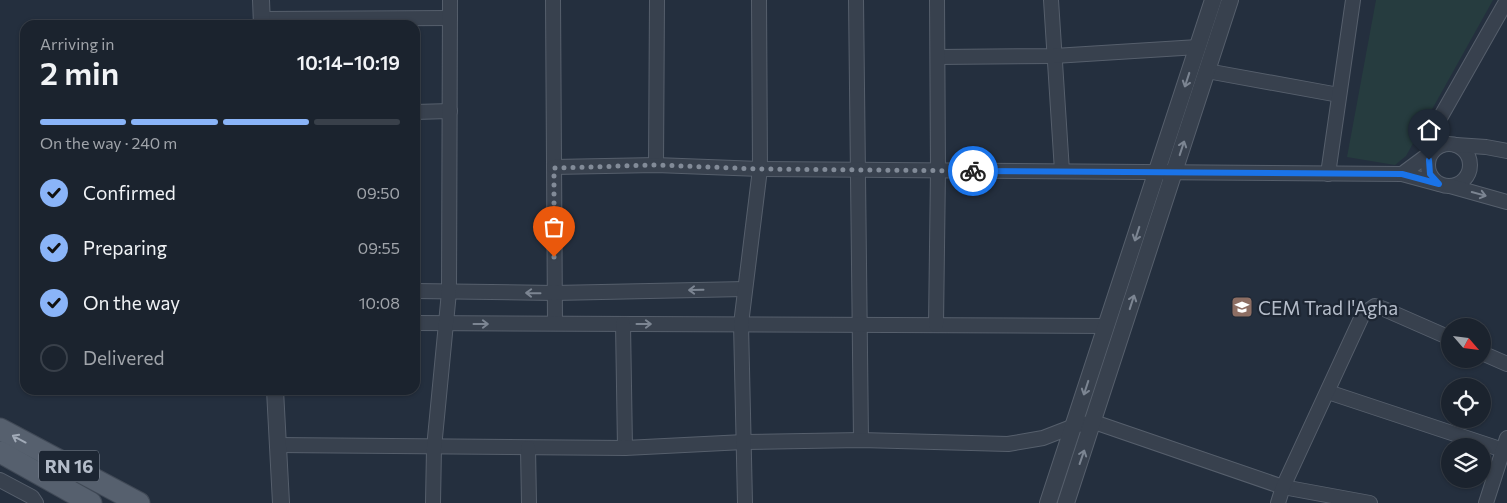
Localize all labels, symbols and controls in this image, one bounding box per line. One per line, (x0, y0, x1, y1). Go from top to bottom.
text: Arriving in (40, 34, 114, 53)
text: 10:14–10:19 (297, 51, 400, 74)
text: 2 min (40, 52, 119, 92)
one-way arrow (1182, 71, 1191, 87)
pin (1408, 109, 1450, 160)
icon: home (1415, 116, 1443, 144)
text: On the way · 240 m (40, 133, 177, 152)
one-way arrow (1177, 140, 1187, 156)
courier (948, 146, 998, 196)
icon: bike (959, 157, 987, 185)
icon: check (40, 179, 68, 207)
text: Confirmed (83, 181, 176, 204)
text: 09:50 (356, 183, 400, 202)
one-way arrow (1470, 189, 1486, 199)
pin (533, 206, 575, 257)
icon: bag (540, 213, 568, 241)
one-way arrow (1131, 226, 1141, 242)
icon: check (40, 234, 68, 262)
text: Preparing (83, 236, 167, 259)
text: 09:55 (358, 238, 400, 257)
one-way arrow (688, 285, 704, 295)
one-way arrow (526, 288, 542, 298)
icon: check (40, 289, 68, 317)
text: On the way (83, 291, 180, 314)
text: 10:08 (359, 293, 400, 312)
one-way arrow (1127, 295, 1137, 311)
school or university icon: CEM Trad l'Agha (1230, 295, 1254, 319)
place label: CEM Trad l'Agha (1258, 296, 1398, 319)
north arrow (1441, 318, 1491, 368)
map controls (1441, 318, 1491, 488)
one-way arrow (472, 319, 489, 329)
one-way arrow (635, 319, 651, 329)
text: Delivered (83, 346, 164, 369)
button: locate (1441, 378, 1491, 428)
one-way arrow (1081, 380, 1090, 396)
one-way arrow (12, 434, 27, 443)
button: layers (1441, 438, 1491, 488)
one-way arrow (1077, 449, 1087, 465)
road number: RN 16 (39, 451, 99, 482)

